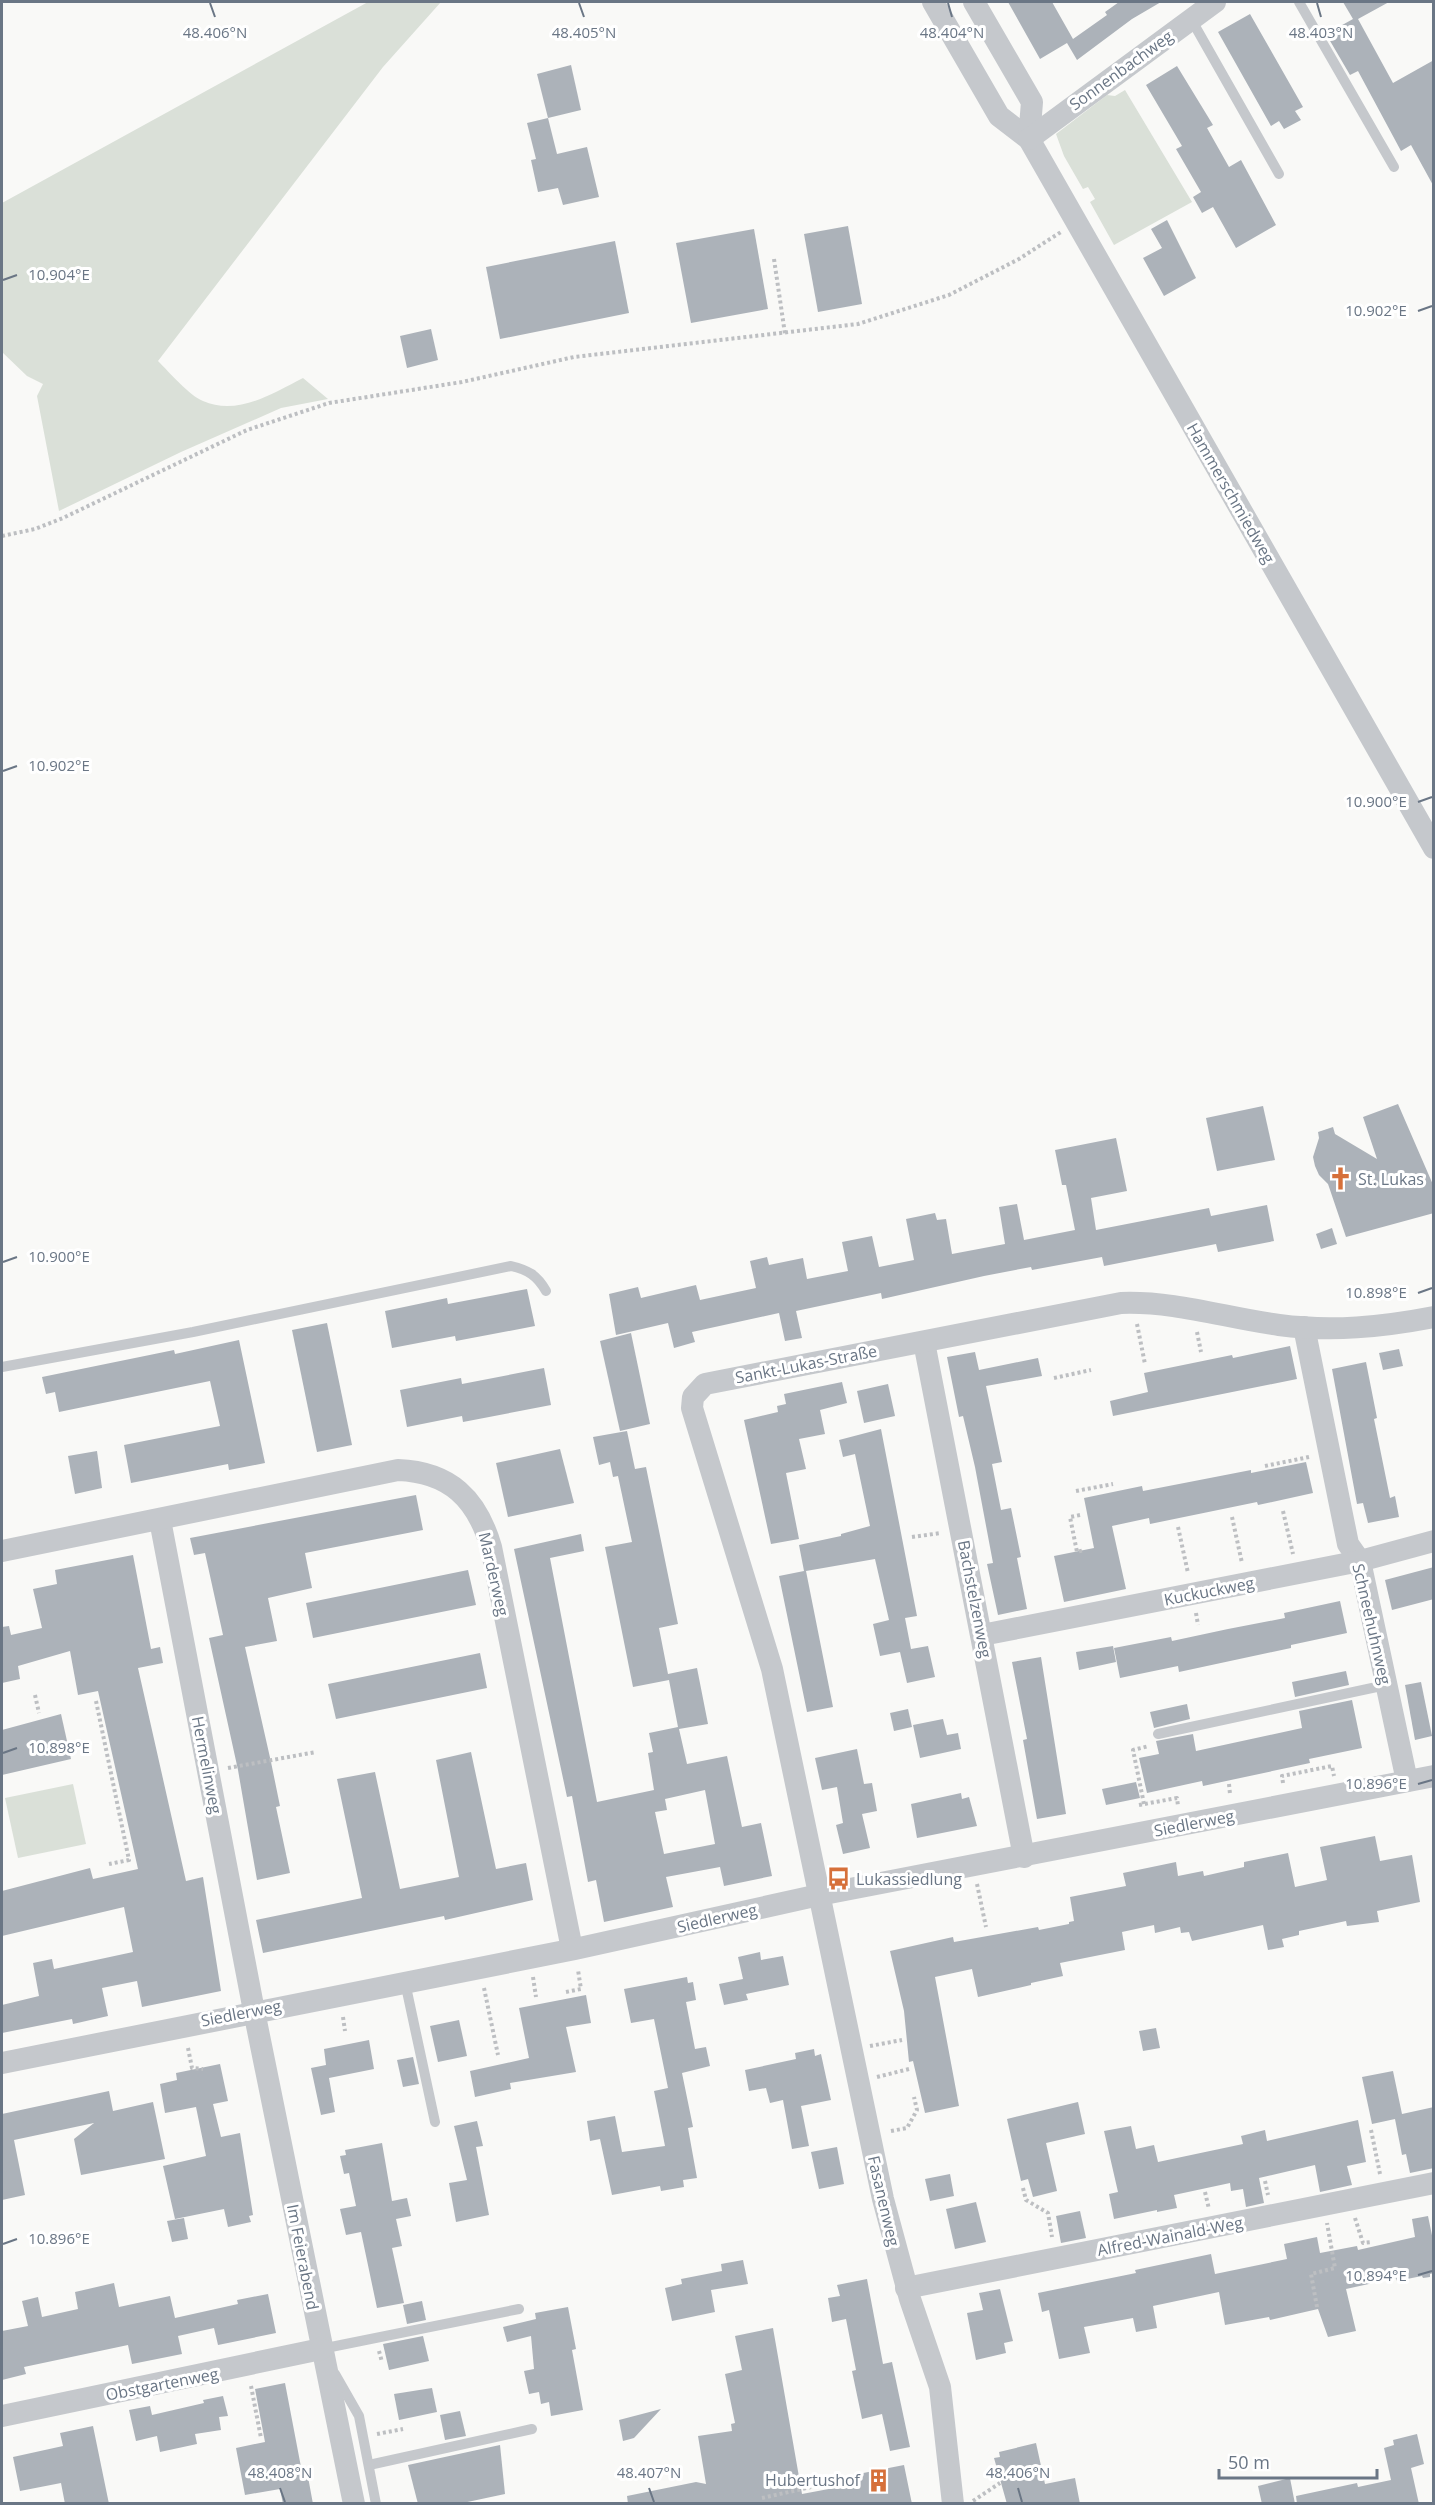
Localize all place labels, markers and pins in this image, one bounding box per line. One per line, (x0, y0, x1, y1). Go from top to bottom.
church icon: St. Lukas (1327, 1166, 1353, 1192)
place label: St. Lukas (1358, 1168, 1424, 1190)
bus stop icon: Lukassiedlung (825, 1866, 851, 1892)
place label: Lukassiedlung (856, 1868, 962, 1890)
building icon: Hubertushof (865, 2467, 891, 2493)
place label: Hubertushof (765, 2469, 862, 2491)

